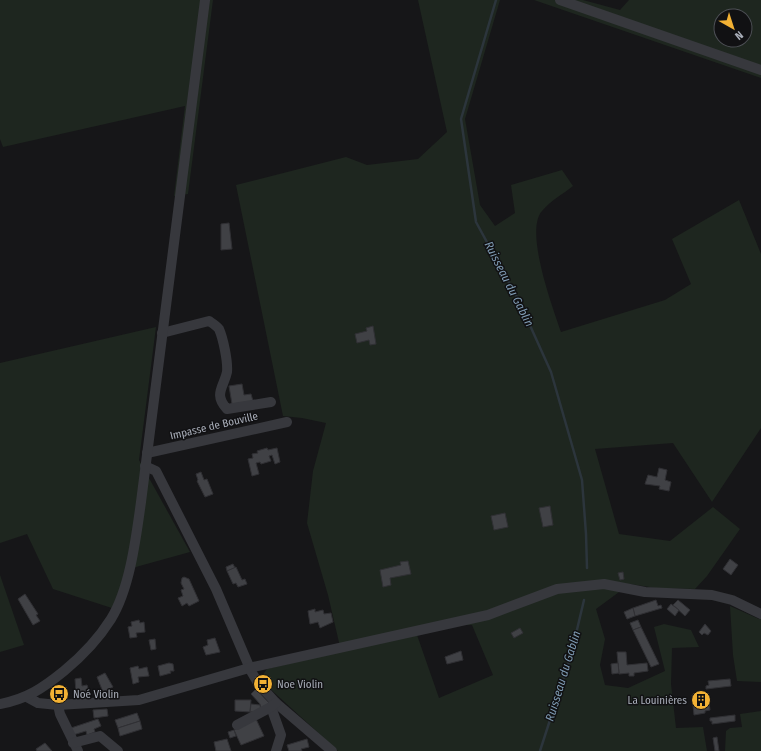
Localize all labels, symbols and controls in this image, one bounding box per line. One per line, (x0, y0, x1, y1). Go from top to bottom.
north arrow (713, 8, 753, 48)
text: N (732, 28, 746, 43)
water label: Ruisseau du Gablin (481, 239, 537, 329)
street label: Impasse de Bouville (169, 410, 259, 442)
water label: Ruisseau du Gablin (543, 629, 583, 723)
bus stop icon: Noe Violin (252, 673, 274, 695)
place label: Noe Violin (277, 678, 323, 691)
bus stop icon: Noé Violin (48, 683, 70, 705)
place label: Noé Violin (73, 688, 119, 701)
building icon: La Louinières (690, 689, 712, 711)
place label: La Louinières (628, 694, 687, 707)

